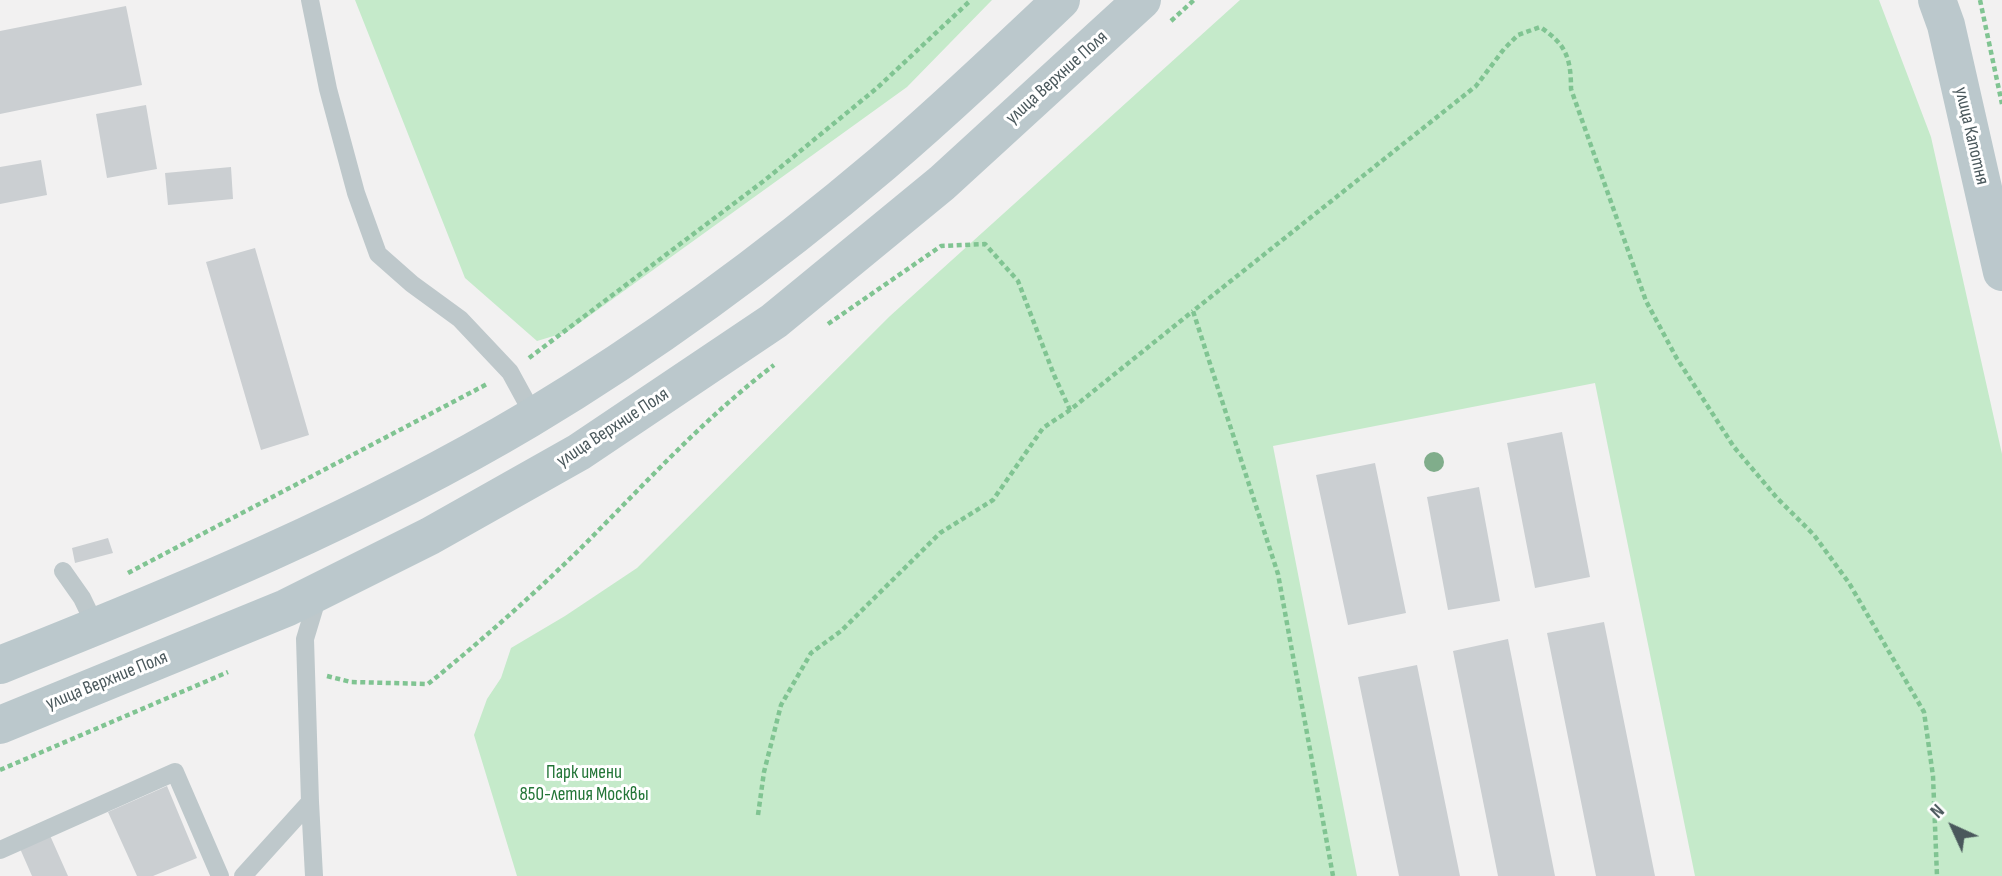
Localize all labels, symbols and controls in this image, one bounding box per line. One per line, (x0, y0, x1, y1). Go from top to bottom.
street label: улица Верхние Поля (1001, 26, 1113, 130)
street label: улица Капотня (1949, 85, 1993, 187)
street label: улица Верхние Поля (553, 383, 673, 473)
street label: улица Верхние Поля (43, 646, 171, 716)
park label: Парк имени 850-летия Москвы (520, 762, 648, 806)
north arrow (1918, 792, 1988, 862)
text: N (1926, 800, 1950, 824)

